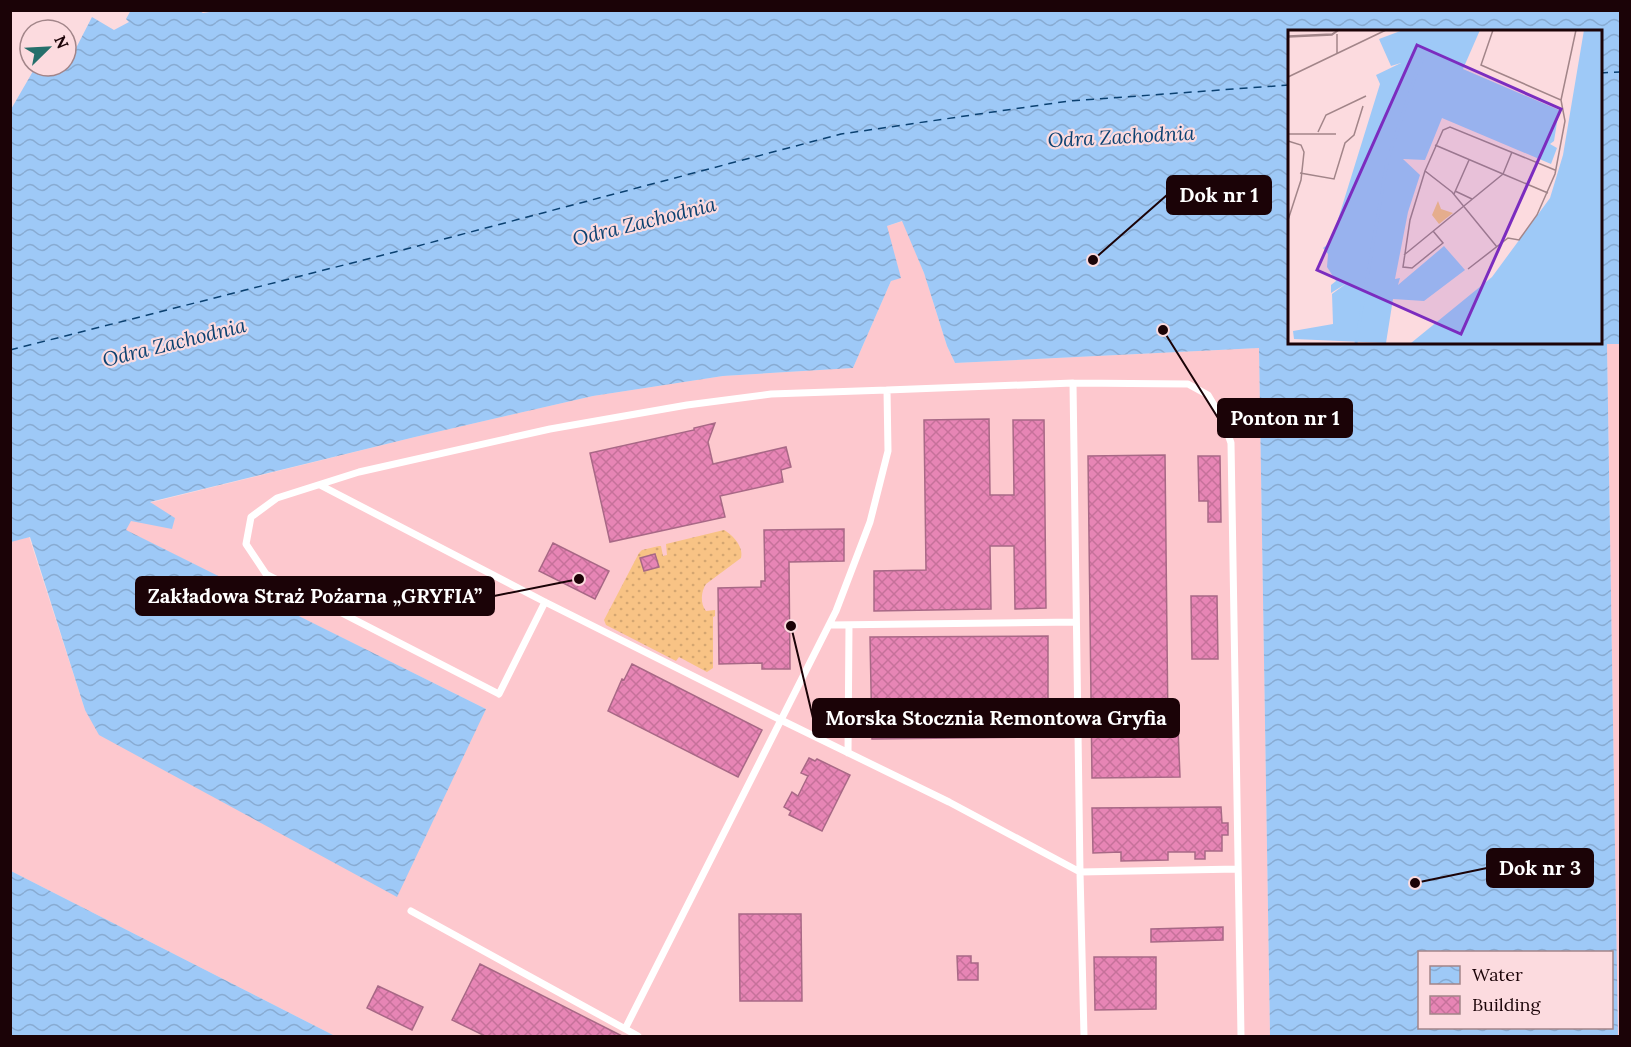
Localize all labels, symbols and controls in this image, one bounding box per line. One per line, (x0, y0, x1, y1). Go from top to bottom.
north arrow (18, 18, 78, 78)
inset map (1288, 30, 1601, 344)
text: N (50, 32, 73, 52)
water label: Odra Zachodnia (1047, 120, 1195, 152)
callout: Dok nr 1 (1167, 176, 1271, 214)
text: Dok nr 1 (1179, 182, 1259, 207)
water label: Odra Zachodnia (570, 191, 718, 251)
water label: Odra Zachodnia (100, 312, 248, 372)
callout: Ponton nr 1 (1218, 399, 1352, 437)
text: Ponton nr 1 (1230, 405, 1340, 430)
callout: Zakładowa Straż Pożarna „GRYFIA” (136, 577, 494, 615)
text: Zakładowa Straż Pożarna „GRYFIA” (148, 583, 482, 608)
callout: Morska Stocznia Remontowa Gryfia (813, 699, 1179, 737)
text: Morska Stocznia Remontowa Gryfia (825, 705, 1167, 730)
callout: Dok nr 3 (1487, 849, 1593, 887)
text: Dok nr 3 (1499, 855, 1581, 880)
legend (1418, 951, 1613, 1029)
text: Water (1472, 963, 1523, 986)
text: Building (1472, 993, 1542, 1016)

